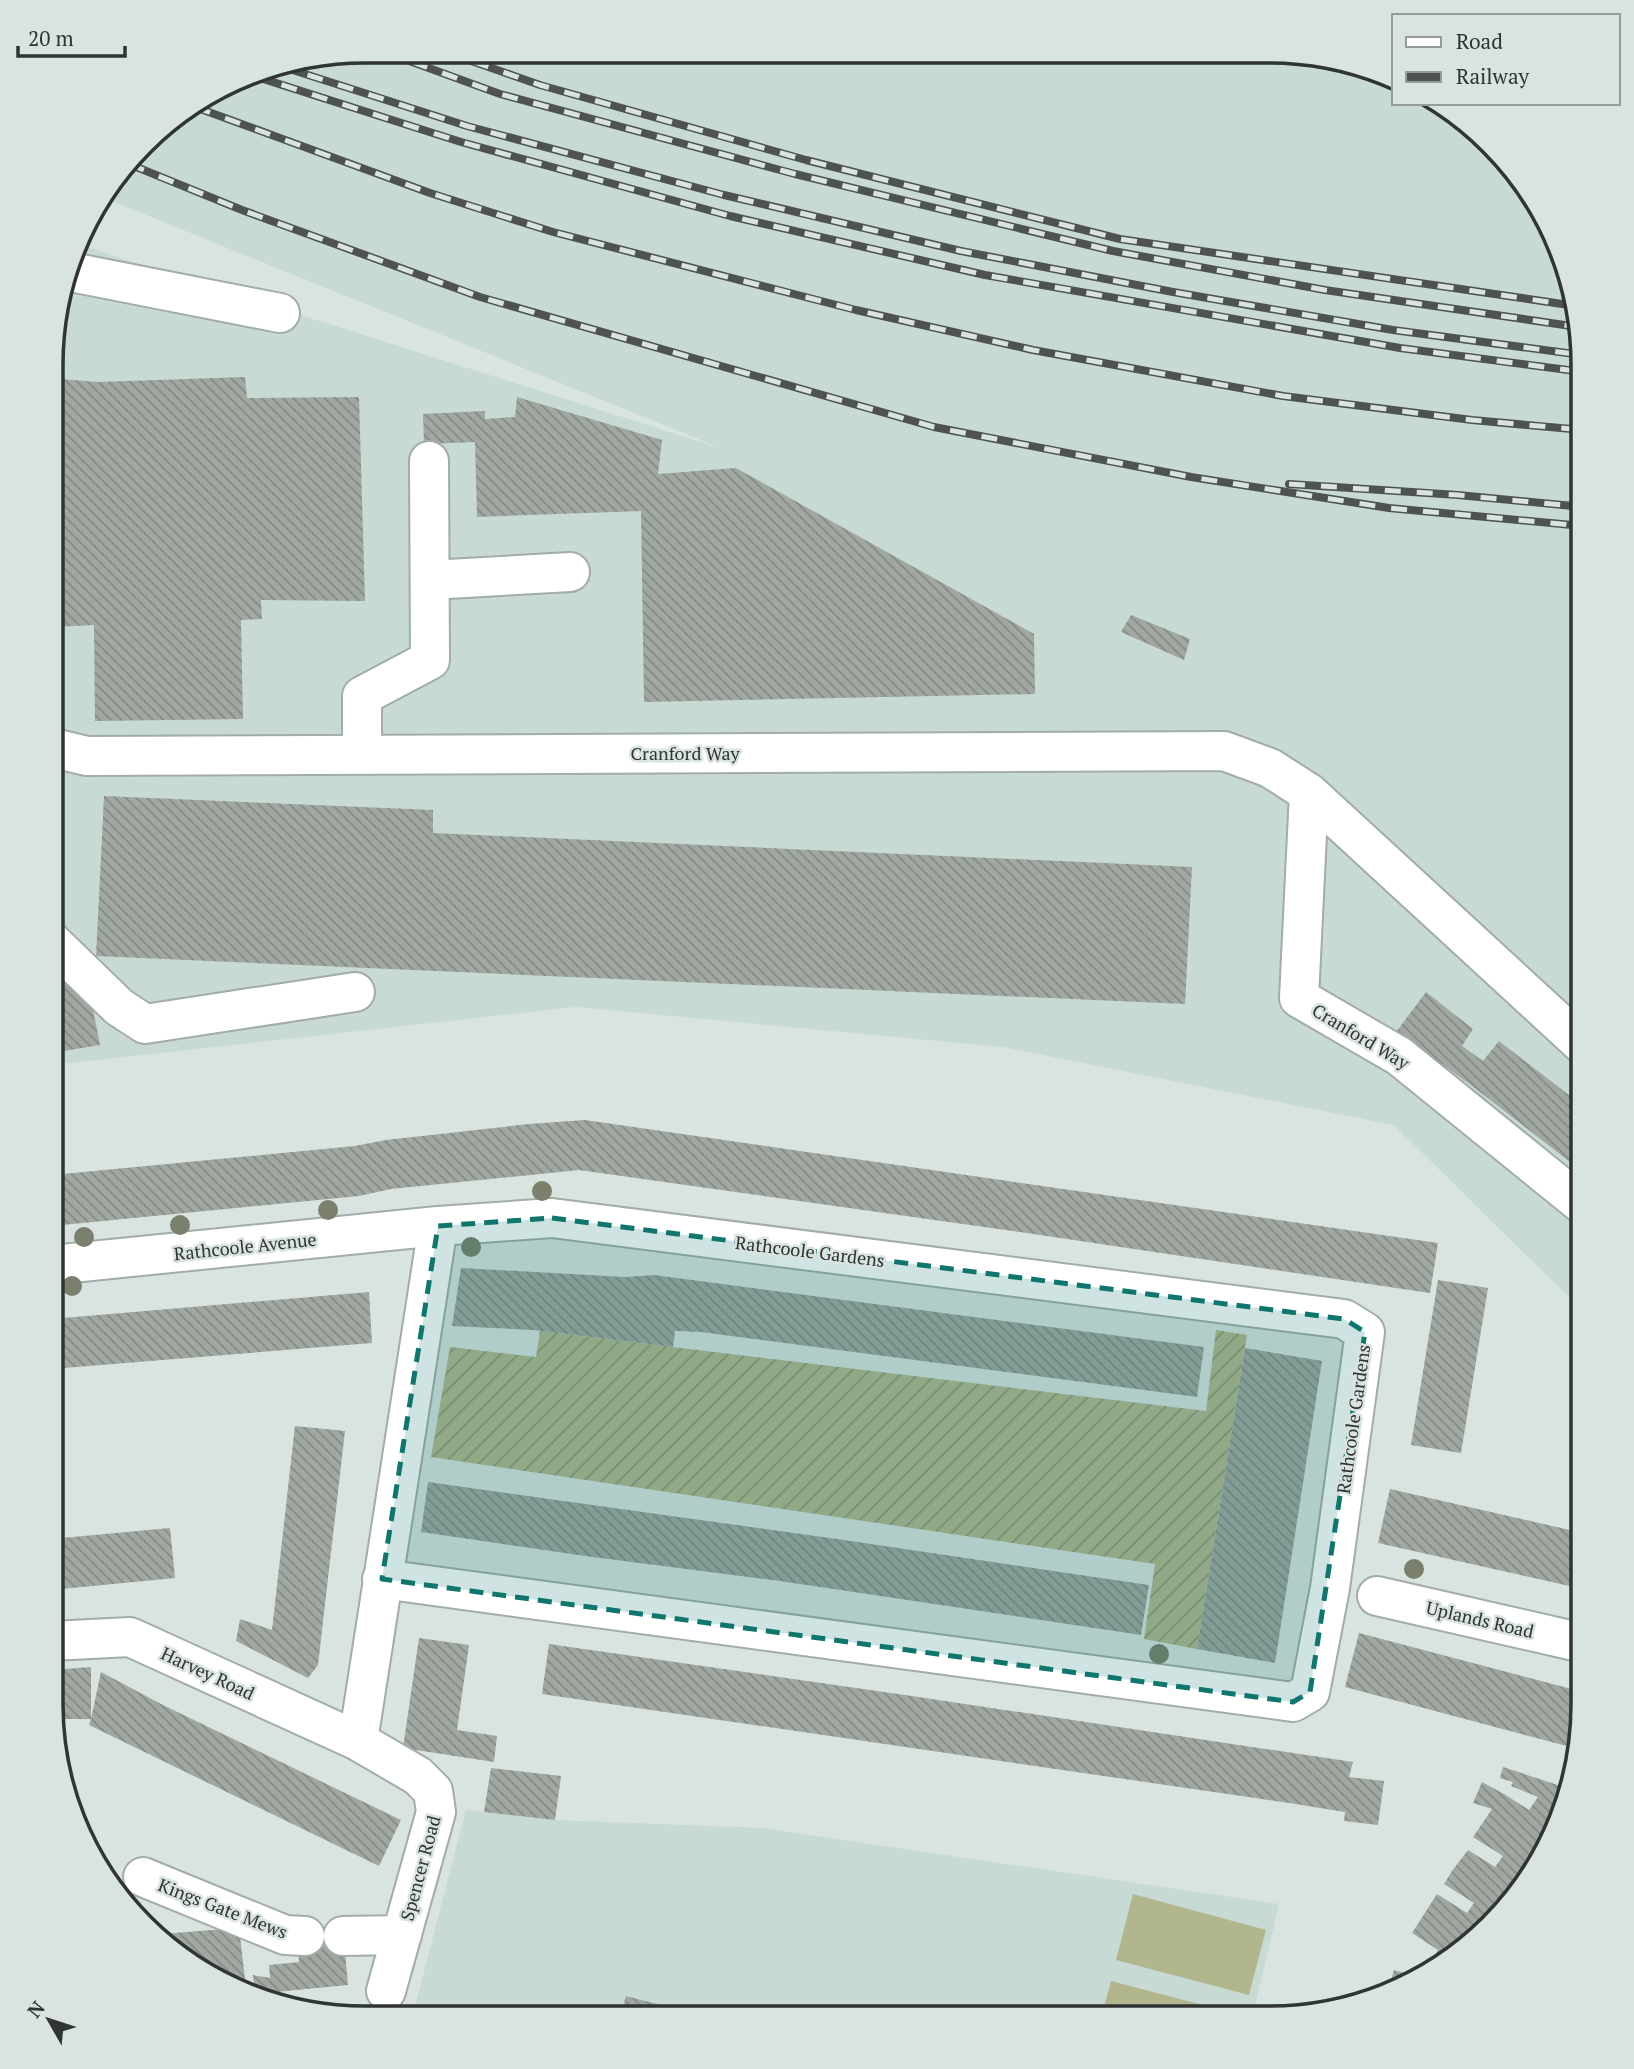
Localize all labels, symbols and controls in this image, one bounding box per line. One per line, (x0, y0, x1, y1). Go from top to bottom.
scale bar (18, 14, 124, 58)
legend (1392, 14, 1620, 105)
text: 20 m (28, 24, 74, 52)
text: Road (1456, 27, 1503, 55)
text: Railway (1456, 62, 1530, 90)
street label: Cranford Way (630, 741, 740, 765)
street label: Cranford Way (1308, 998, 1415, 1075)
street label: Rathcoole Avenue (173, 1227, 317, 1265)
street label: Rathcoole Gardens (734, 1230, 886, 1272)
street label: Rathcoole Gardens (1331, 1343, 1375, 1495)
street label: Uplands Road (1424, 1595, 1536, 1643)
street label: Harvey Road (157, 1641, 259, 1705)
street label: Spencer Road (394, 1813, 446, 1923)
street label: Kings Gate Mews (155, 1872, 291, 1944)
north arrow (14, 1985, 84, 2055)
text: N (21, 1995, 50, 2022)

